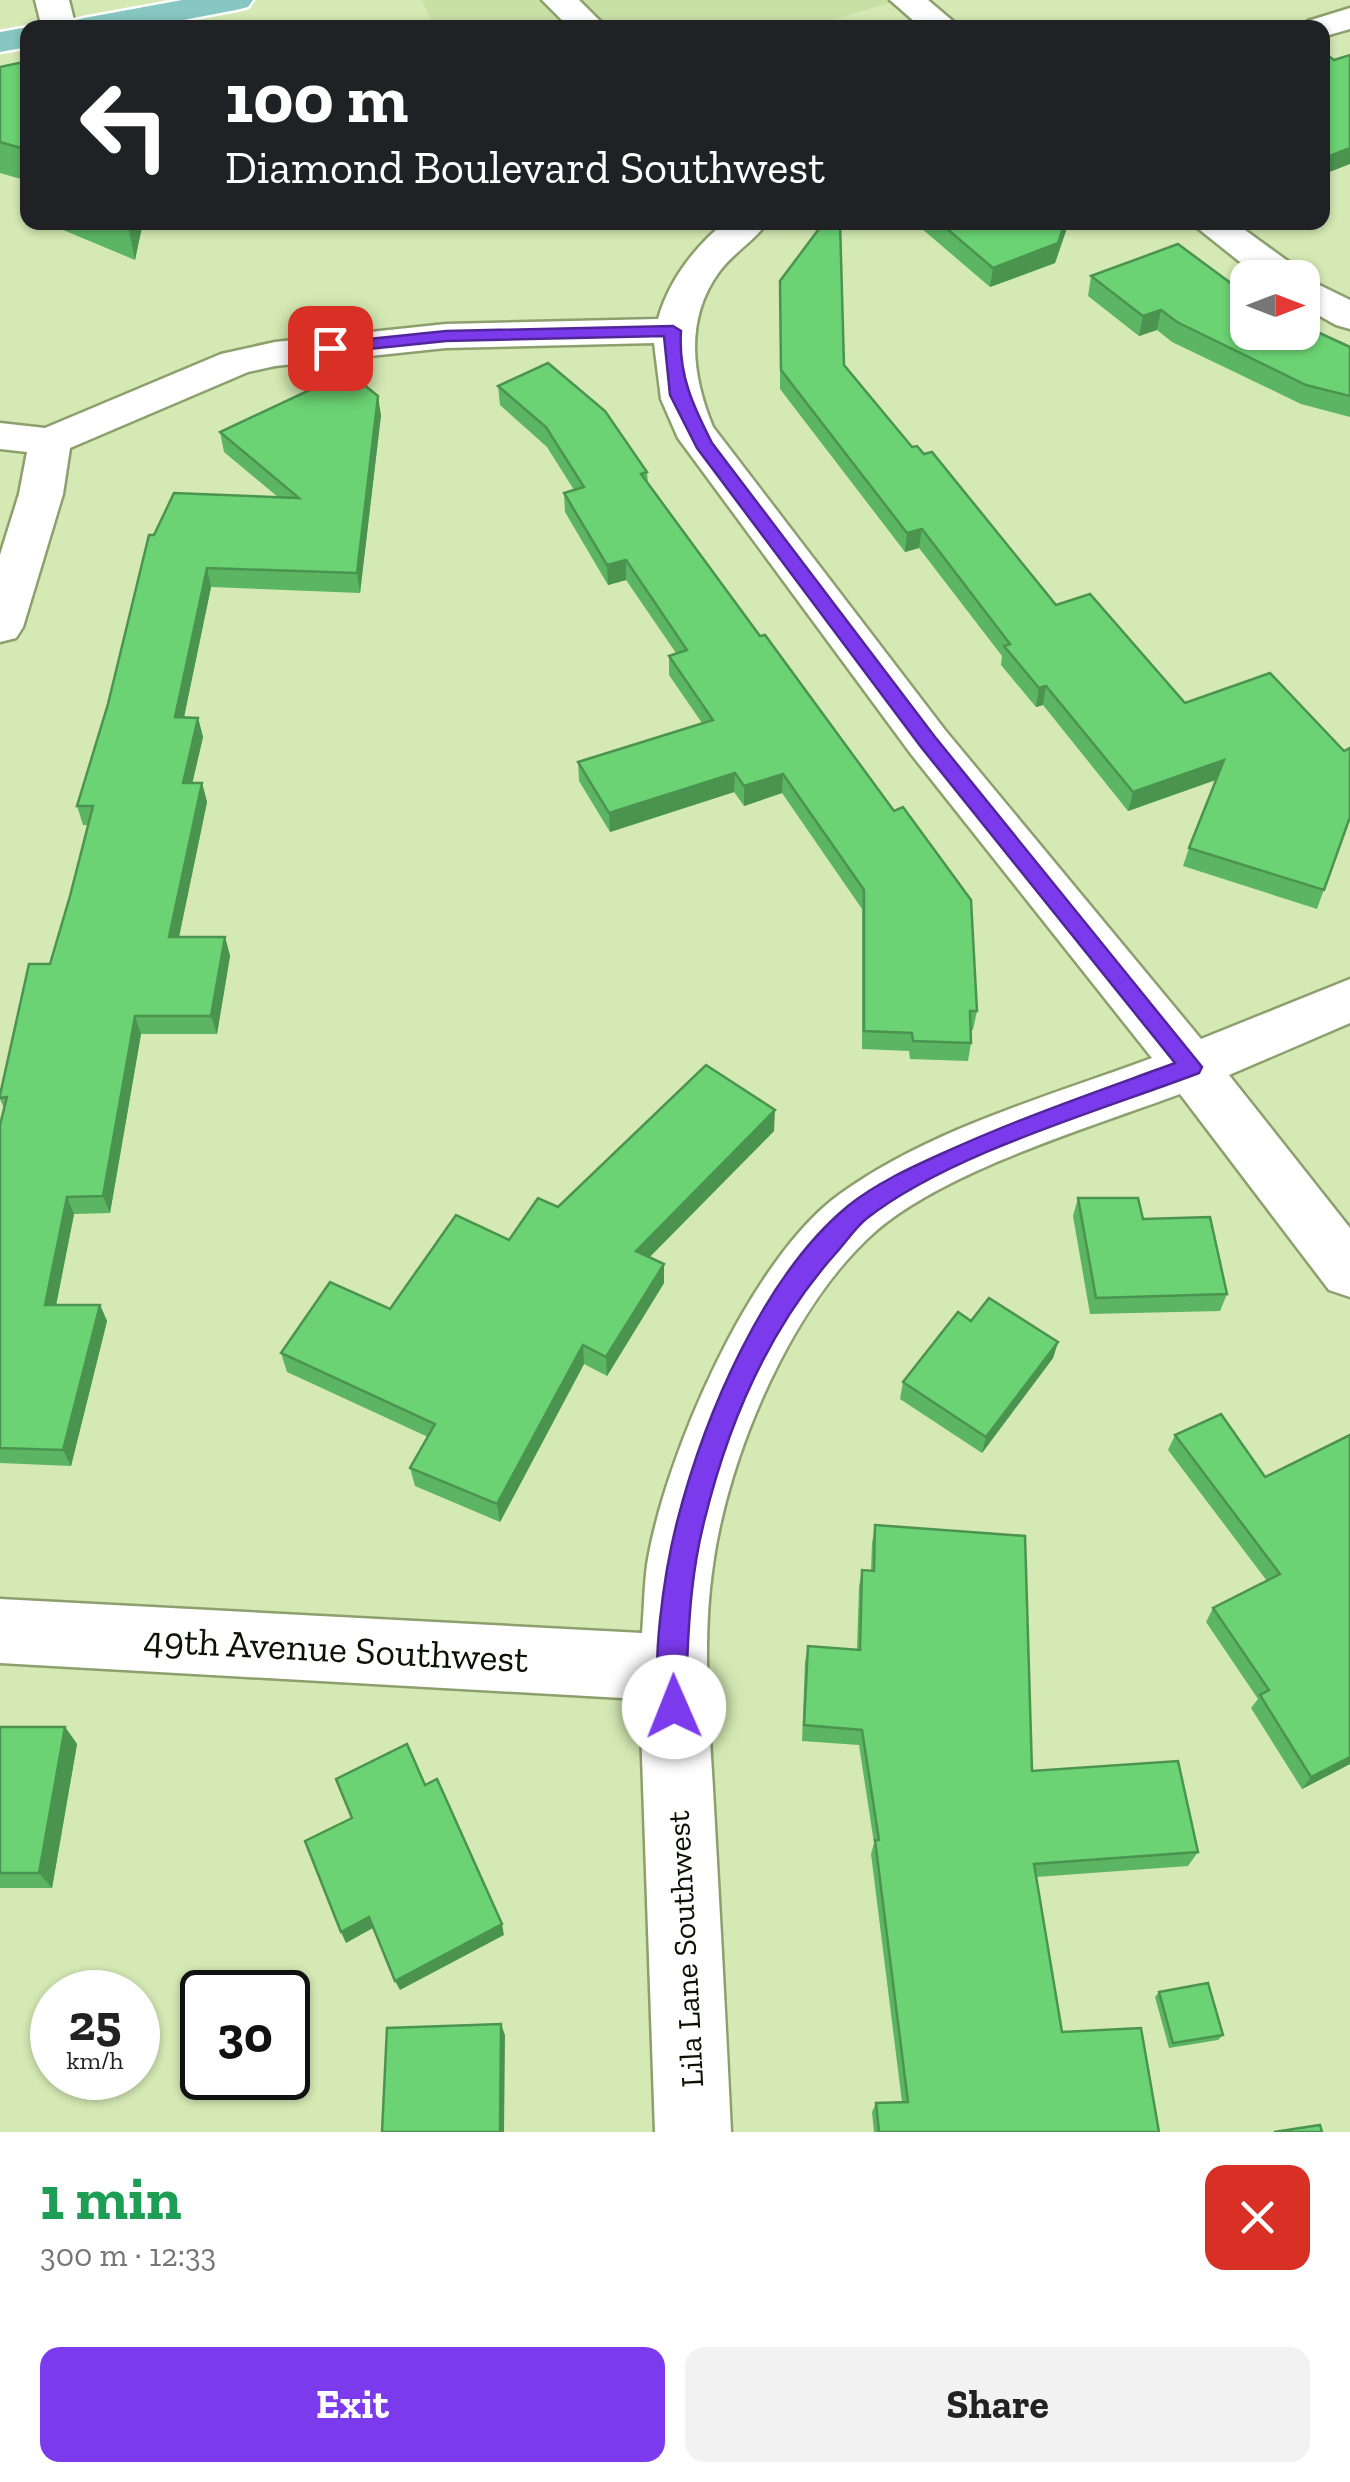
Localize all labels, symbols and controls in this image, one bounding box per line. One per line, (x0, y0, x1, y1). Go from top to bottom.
text: 100 m (225, 56, 408, 140)
icon: left (60, 60, 190, 190)
text: Diamond Boulevard Southwest (225, 141, 825, 195)
north arrow (1230, 260, 1320, 350)
map controls (1230, 260, 1320, 350)
pin (288, 306, 373, 391)
icon: arrive (303, 321, 358, 376)
street label: 49th Avenue Southwest (142, 1616, 530, 1682)
position arrow (622, 1655, 726, 1759)
street label: Lila Lane Southwest (659, 1810, 711, 2088)
speed limit sign: 30 (180, 1970, 310, 2100)
text: 25 (69, 1993, 121, 2053)
text: km/h (66, 2045, 124, 2075)
text: 1 min (40, 2162, 182, 2234)
button: close (1205, 2165, 1310, 2270)
text: 300 m · 12:33 (40, 2236, 216, 2274)
button: Exit (40, 2347, 665, 2462)
button: Share (685, 2347, 1310, 2462)

